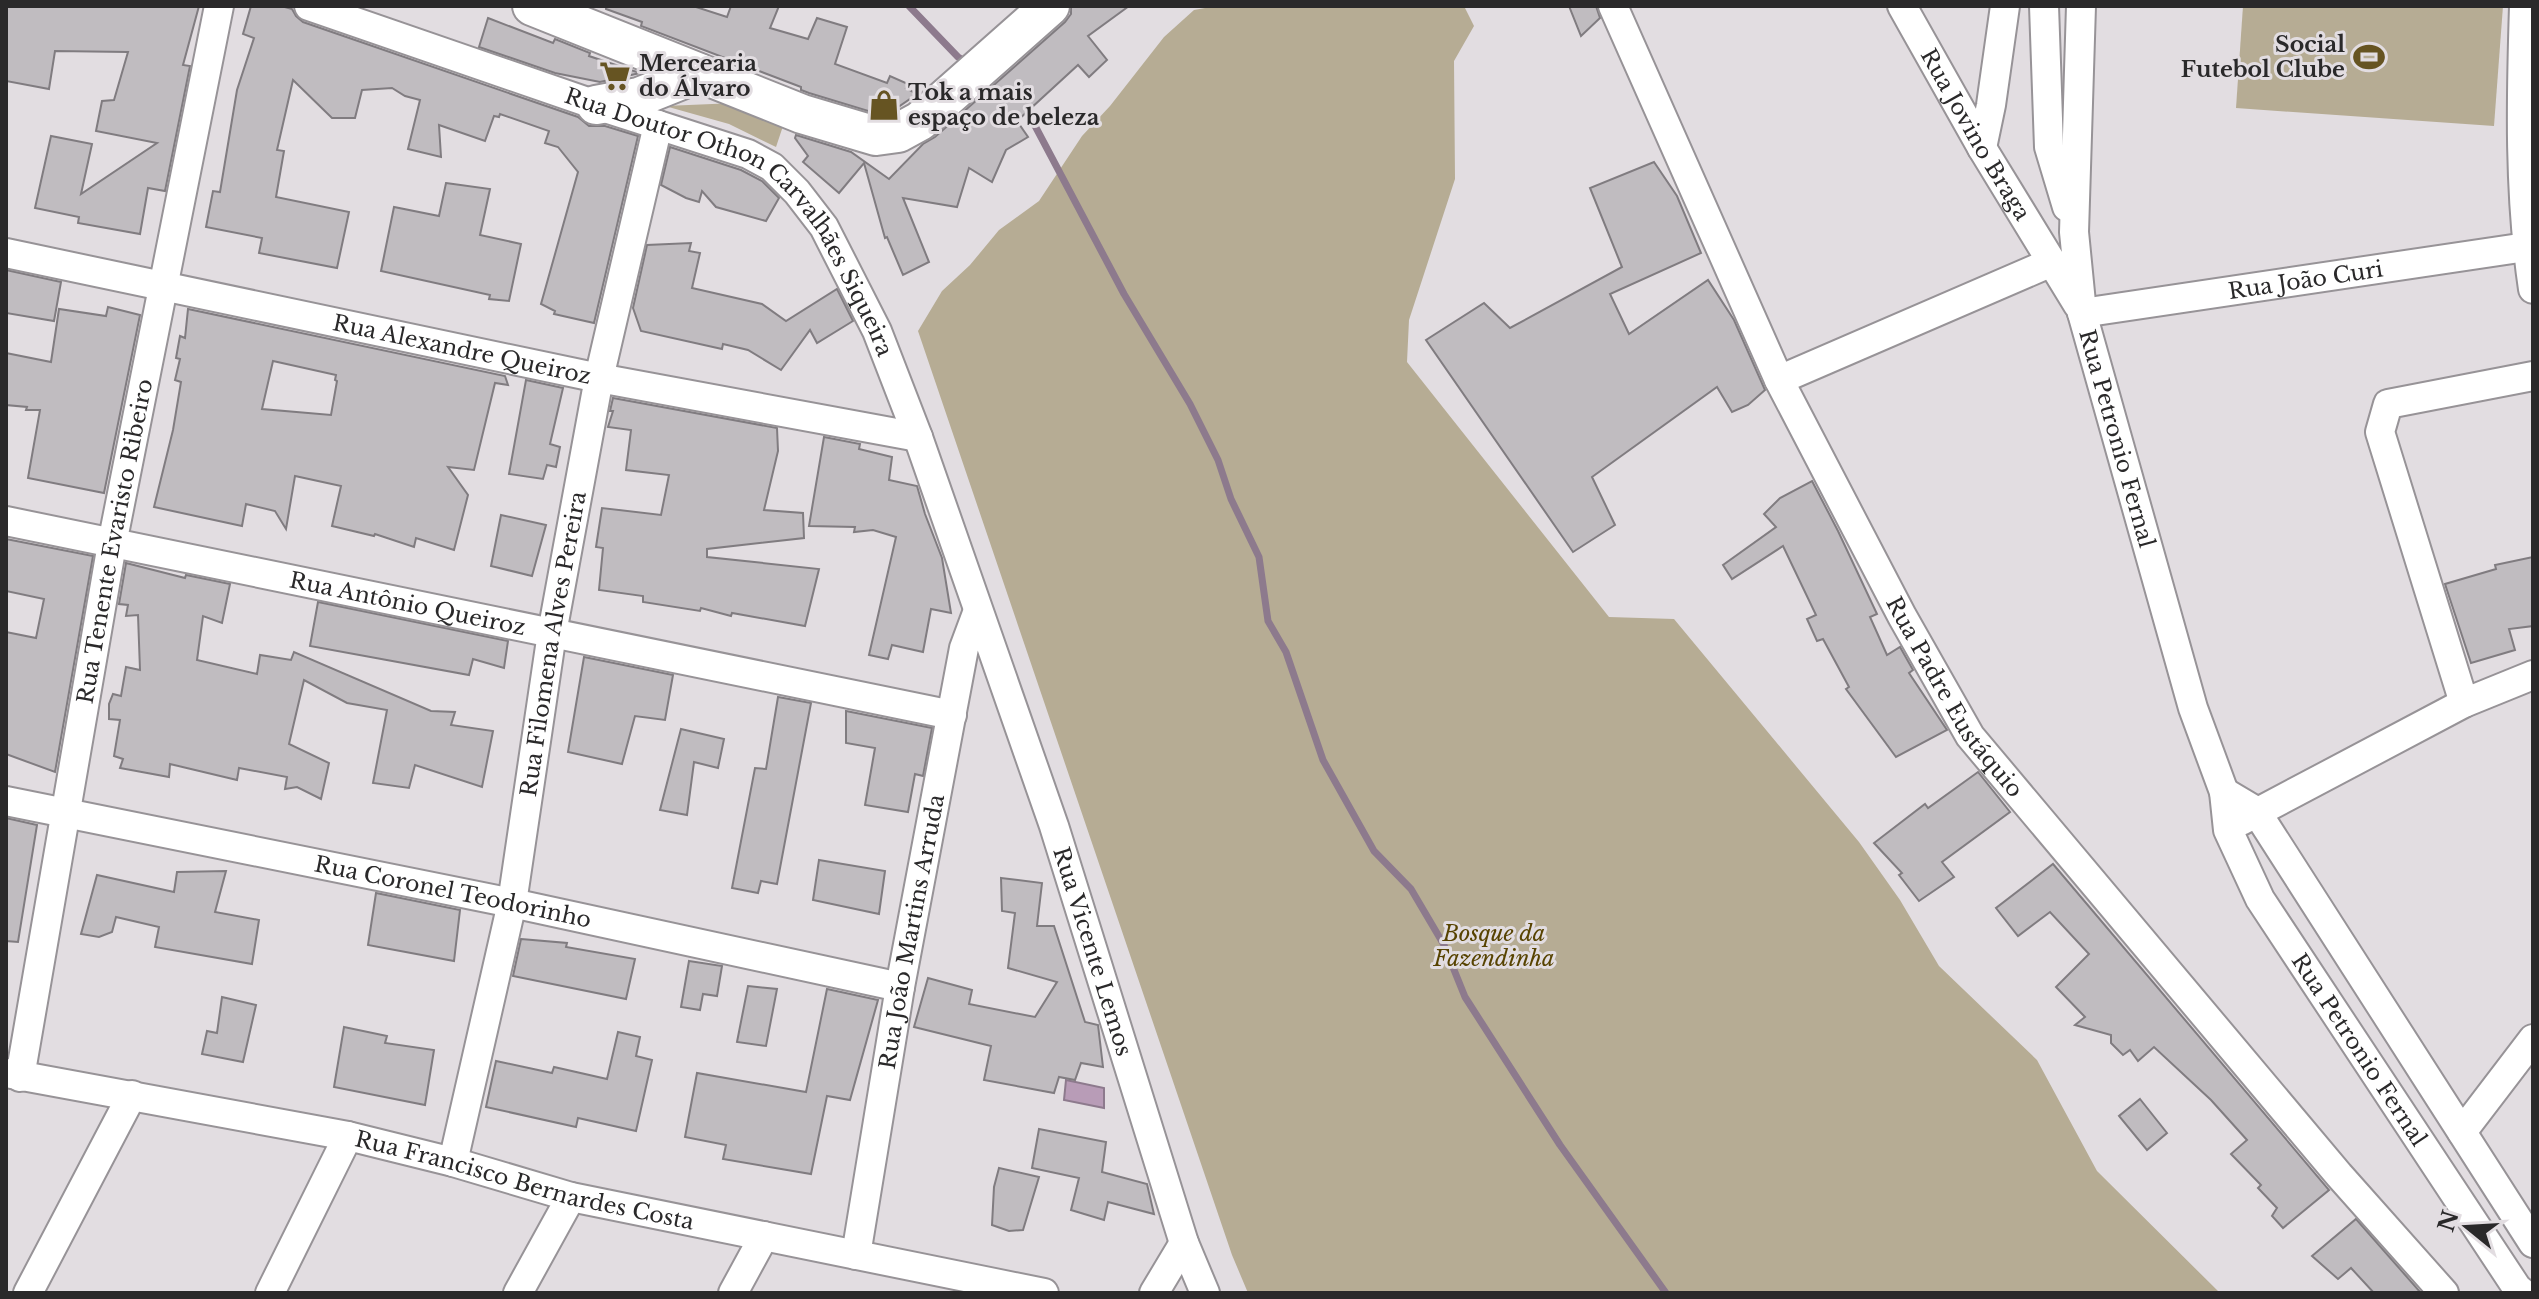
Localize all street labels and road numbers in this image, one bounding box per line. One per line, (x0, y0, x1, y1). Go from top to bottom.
street label: Rua Jovino Braga (1915, 44, 2036, 226)
street label: Rua Doutor Othon Carvalhães Siqueira (561, 82, 899, 361)
street label: Rua João Curi (2226, 255, 2385, 305)
street label: Rua Alexandre Queiroz (330, 309, 594, 390)
street label: Rua Petronio Fernal (2073, 327, 2160, 551)
street label: Rua Tenente Evaristo Ribeiro (72, 377, 159, 706)
street label: Rua Filomena Alves Pereira (515, 488, 592, 798)
street label: Rua Antônio Queiroz (287, 566, 528, 641)
street label: Rua Padre Eustáquio (1880, 592, 2029, 803)
street label: Rua João Martins Arruda (874, 791, 950, 1071)
street label: Rua Vicente Lemos (1047, 844, 1138, 1059)
street label: Rua Coronel Teodorinho (312, 851, 594, 934)
street label: Rua Petronio Fernal (2286, 948, 2432, 1151)
street label: Rua Francisco Bernardes Costa (352, 1125, 697, 1236)

